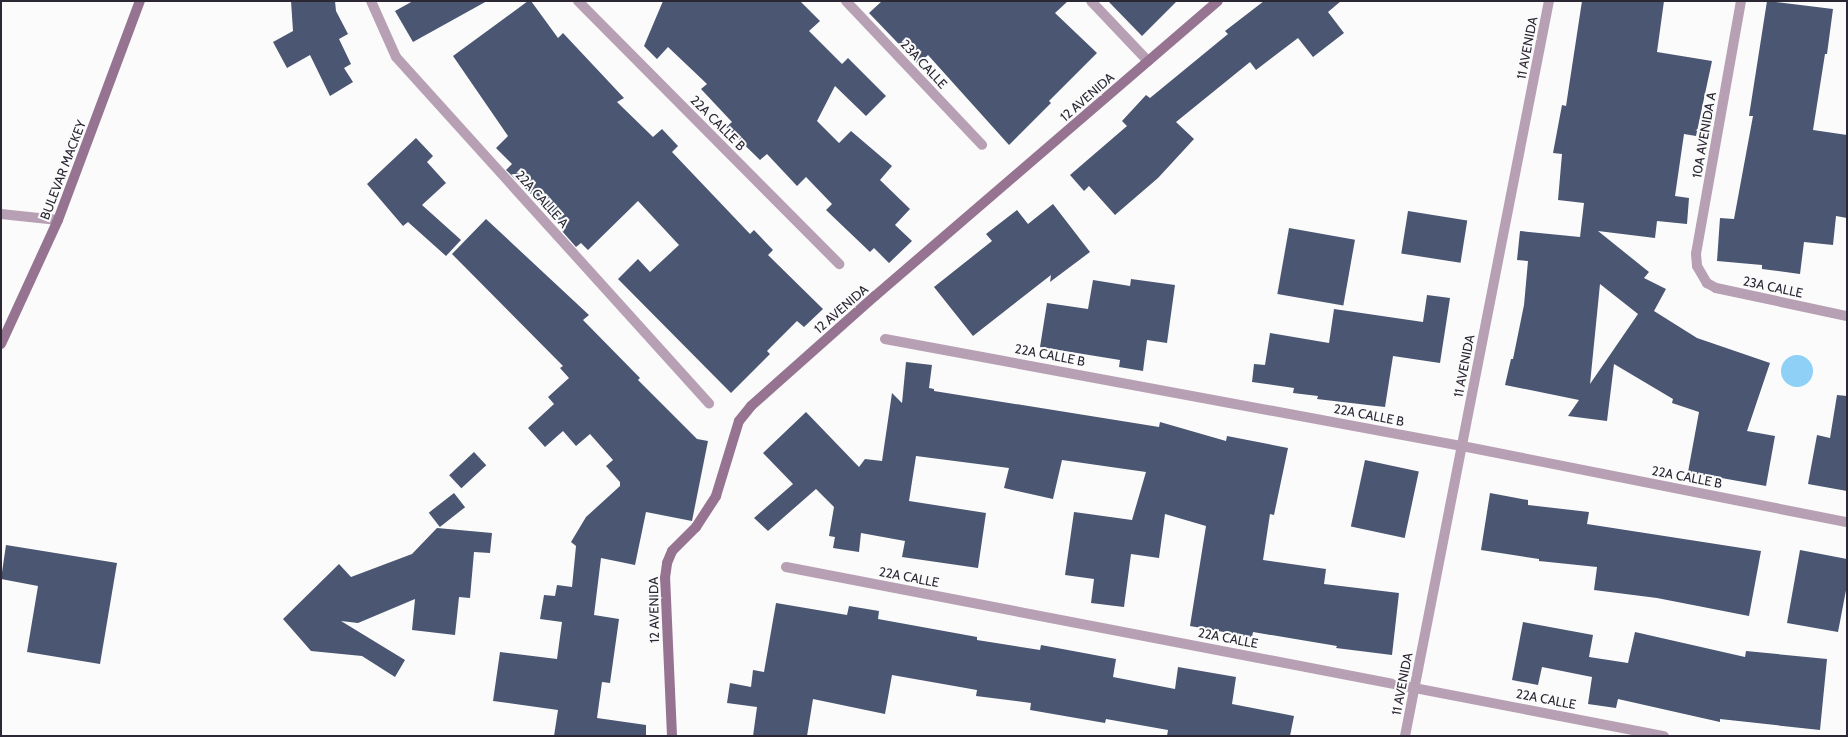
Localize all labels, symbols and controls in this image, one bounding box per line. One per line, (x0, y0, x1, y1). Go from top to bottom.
street label: 11 AVENIDA (1513, 15, 1541, 81)
street label: 23A CALLE (897, 36, 951, 92)
street label: 12 AVENIDA (1057, 69, 1117, 125)
street label: 10A AVENIDA A (1689, 91, 1719, 179)
street label: 22A CALLE B (687, 92, 749, 154)
street label: BULEVAR MACKEY (37, 118, 89, 222)
street label: 22A CALLE A (512, 167, 572, 231)
street label: 23A CALLE (1742, 273, 1804, 301)
street label: 12 AVENIDA (811, 281, 871, 337)
street label: 11 AVENIDA (1450, 333, 1478, 399)
street label: 22A CALLE B (1013, 341, 1087, 369)
street label: 22A CALLE B (1332, 401, 1406, 429)
street label: 22A CALLE B (1650, 463, 1724, 491)
street label: 22A CALLE (878, 564, 940, 590)
street label: 12 AVENIDA (646, 577, 662, 643)
street label: 22A CALLE (1197, 625, 1259, 651)
street label: 11 AVENIDA (1388, 651, 1416, 717)
street label: 22A CALLE (1515, 686, 1577, 712)

